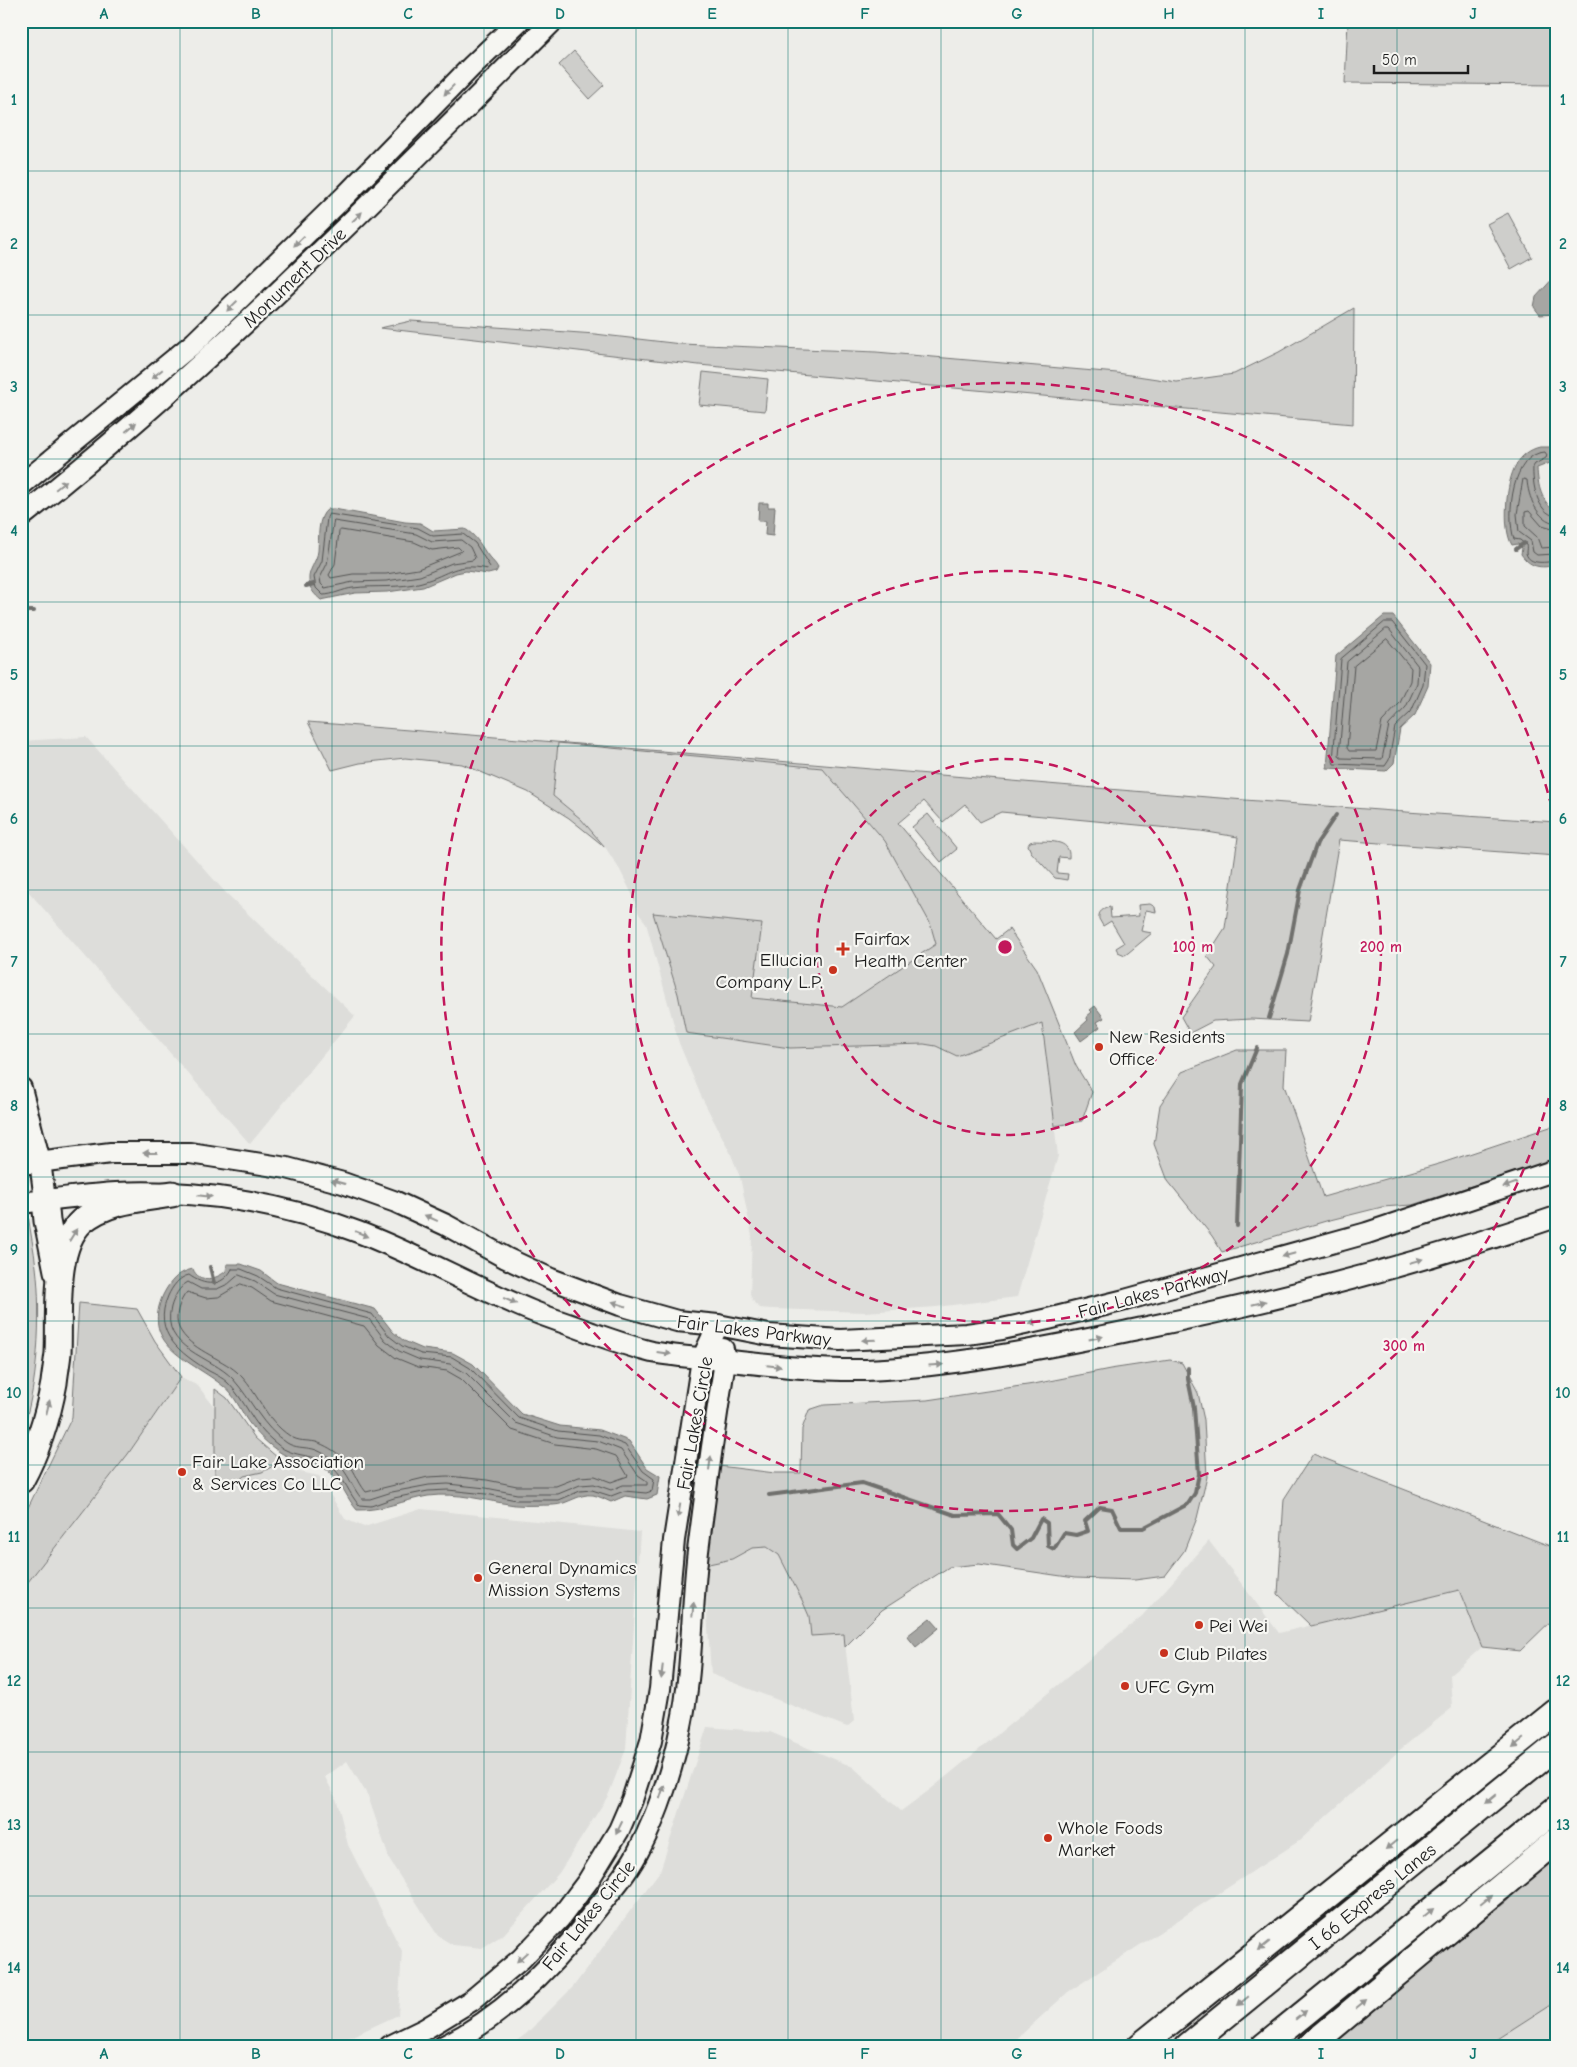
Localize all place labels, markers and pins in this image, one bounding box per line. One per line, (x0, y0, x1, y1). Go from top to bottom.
place label: Fairfax Health Center (854, 928, 967, 972)
centre of rings (996, 938, 1014, 956)
marker: Fairfax Health Center (836, 942, 850, 956)
place label: Ellucian Company L.P. (716, 949, 823, 993)
marker: Ellucian Company L.P. (827, 964, 839, 976)
place label: New Residents Office (1109, 1026, 1225, 1070)
marker: New Residents Office (1093, 1041, 1105, 1053)
place label: Fair Lake Association & Services Co LLC (192, 1451, 364, 1495)
marker: Fair Lake Association & Services Co LLC (176, 1466, 188, 1478)
place label: General Dynamics Mission Systems (488, 1557, 637, 1601)
marker: General Dynamics Mission Systems (472, 1572, 484, 1584)
place label: Pei Wei (1209, 1615, 1268, 1637)
marker: Pei Wei (1193, 1619, 1205, 1631)
place label: Club Pilates (1174, 1643, 1267, 1665)
marker: Club Pilates (1158, 1647, 1170, 1659)
place label: UFC Gym (1135, 1676, 1214, 1698)
marker: UFC Gym (1119, 1680, 1131, 1692)
place label: Whole Foods Market (1058, 1817, 1163, 1861)
marker: Whole Foods Market (1042, 1832, 1054, 1844)

